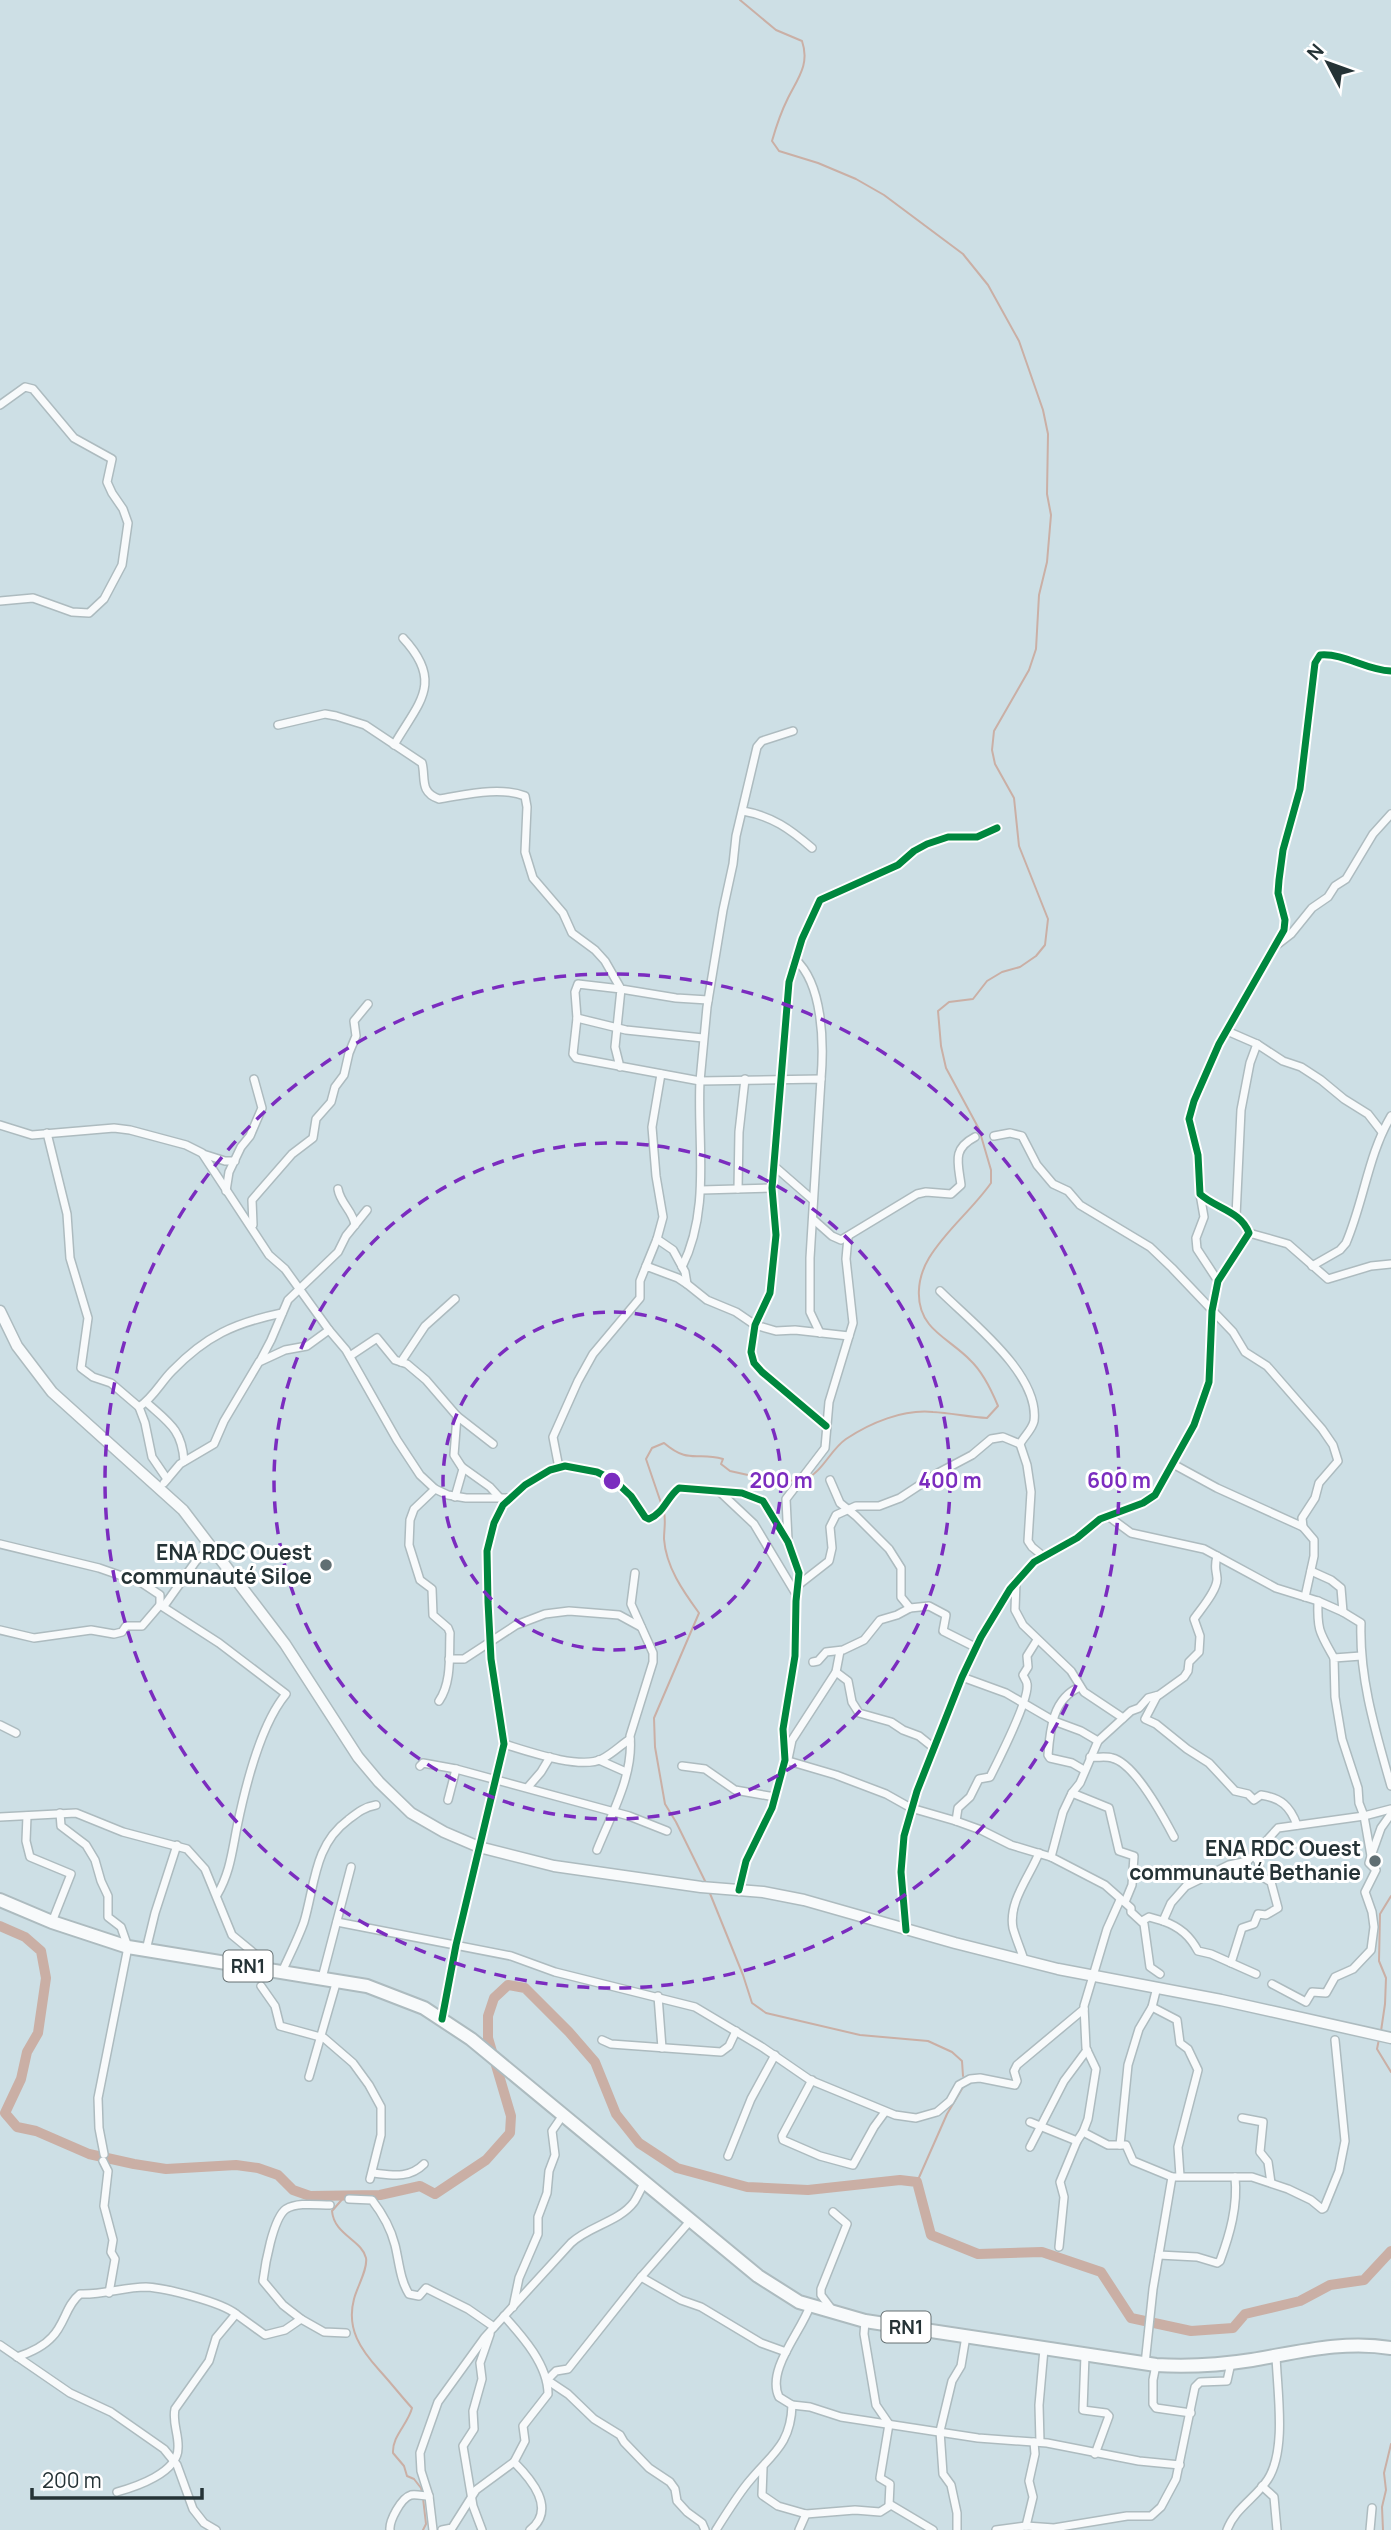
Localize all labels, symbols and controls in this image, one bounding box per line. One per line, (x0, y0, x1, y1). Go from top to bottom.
north arrow (1293, 28, 1363, 98)
text: N (1301, 38, 1329, 66)
text: 200 m (749, 1466, 813, 1494)
text: 400 m (918, 1466, 982, 1494)
text: 600 m (1087, 1466, 1151, 1494)
centre of rings (600, 1469, 624, 1493)
place label: ENA RDC Ouest communauté Siloe (121, 1538, 312, 1590)
marker: ENA RDC Ouest communauté Siloe (318, 1557, 334, 1573)
place label: ENA RDC Ouest communauté Bethanie (1129, 1834, 1361, 1886)
marker: ENA RDC Ouest communauté Bethanie (1367, 1853, 1383, 1869)
road number: RN1 (224, 1950, 272, 1982)
road number: RN1 (881, 2312, 930, 2342)
scale bar (32, 2456, 201, 2500)
text: 200 m (42, 2466, 102, 2494)

